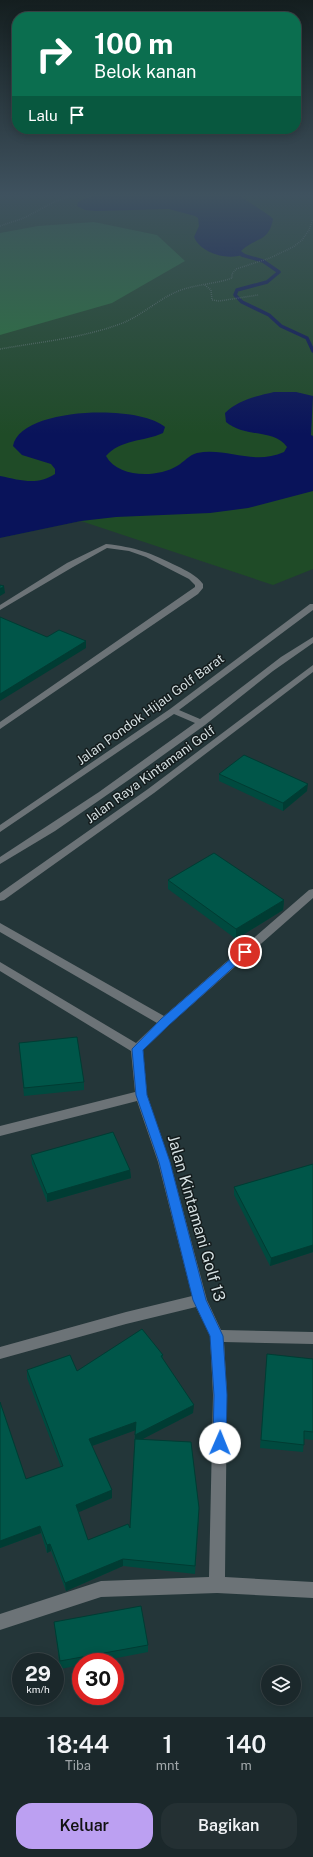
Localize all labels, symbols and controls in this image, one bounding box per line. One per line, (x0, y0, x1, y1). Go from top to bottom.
text: 100 m (94, 27, 173, 60)
icon: right (28, 28, 80, 80)
text: Belok kanan (94, 61, 197, 82)
icon: arrive (66, 104, 88, 126)
text: Lalu (28, 107, 58, 124)
street label: Jalan Pondok Hijau Golf Barat (74, 651, 227, 768)
street label: Jalan Raya Kintamani Golf (83, 722, 218, 826)
pin (228, 935, 262, 969)
icon: arrive (234, 941, 256, 963)
street label: Jalan Kintamani Golf 13 (164, 1133, 229, 1304)
position arrow (199, 1422, 241, 1464)
speed limit sign: 30 (72, 1653, 124, 1705)
text: 29 (25, 1662, 51, 1686)
map controls (261, 1665, 301, 1705)
button: layers (261, 1665, 301, 1705)
text: km/h (26, 1683, 50, 1695)
text: 18:44 (47, 1730, 109, 1758)
text: 1 (163, 1730, 173, 1758)
text: 140 (226, 1730, 266, 1758)
text: Tiba (65, 1758, 91, 1773)
text: mnt (156, 1758, 179, 1773)
text: m (241, 1758, 252, 1773)
button: Keluar (16, 1803, 153, 1849)
button: Bagikan (161, 1803, 297, 1849)

